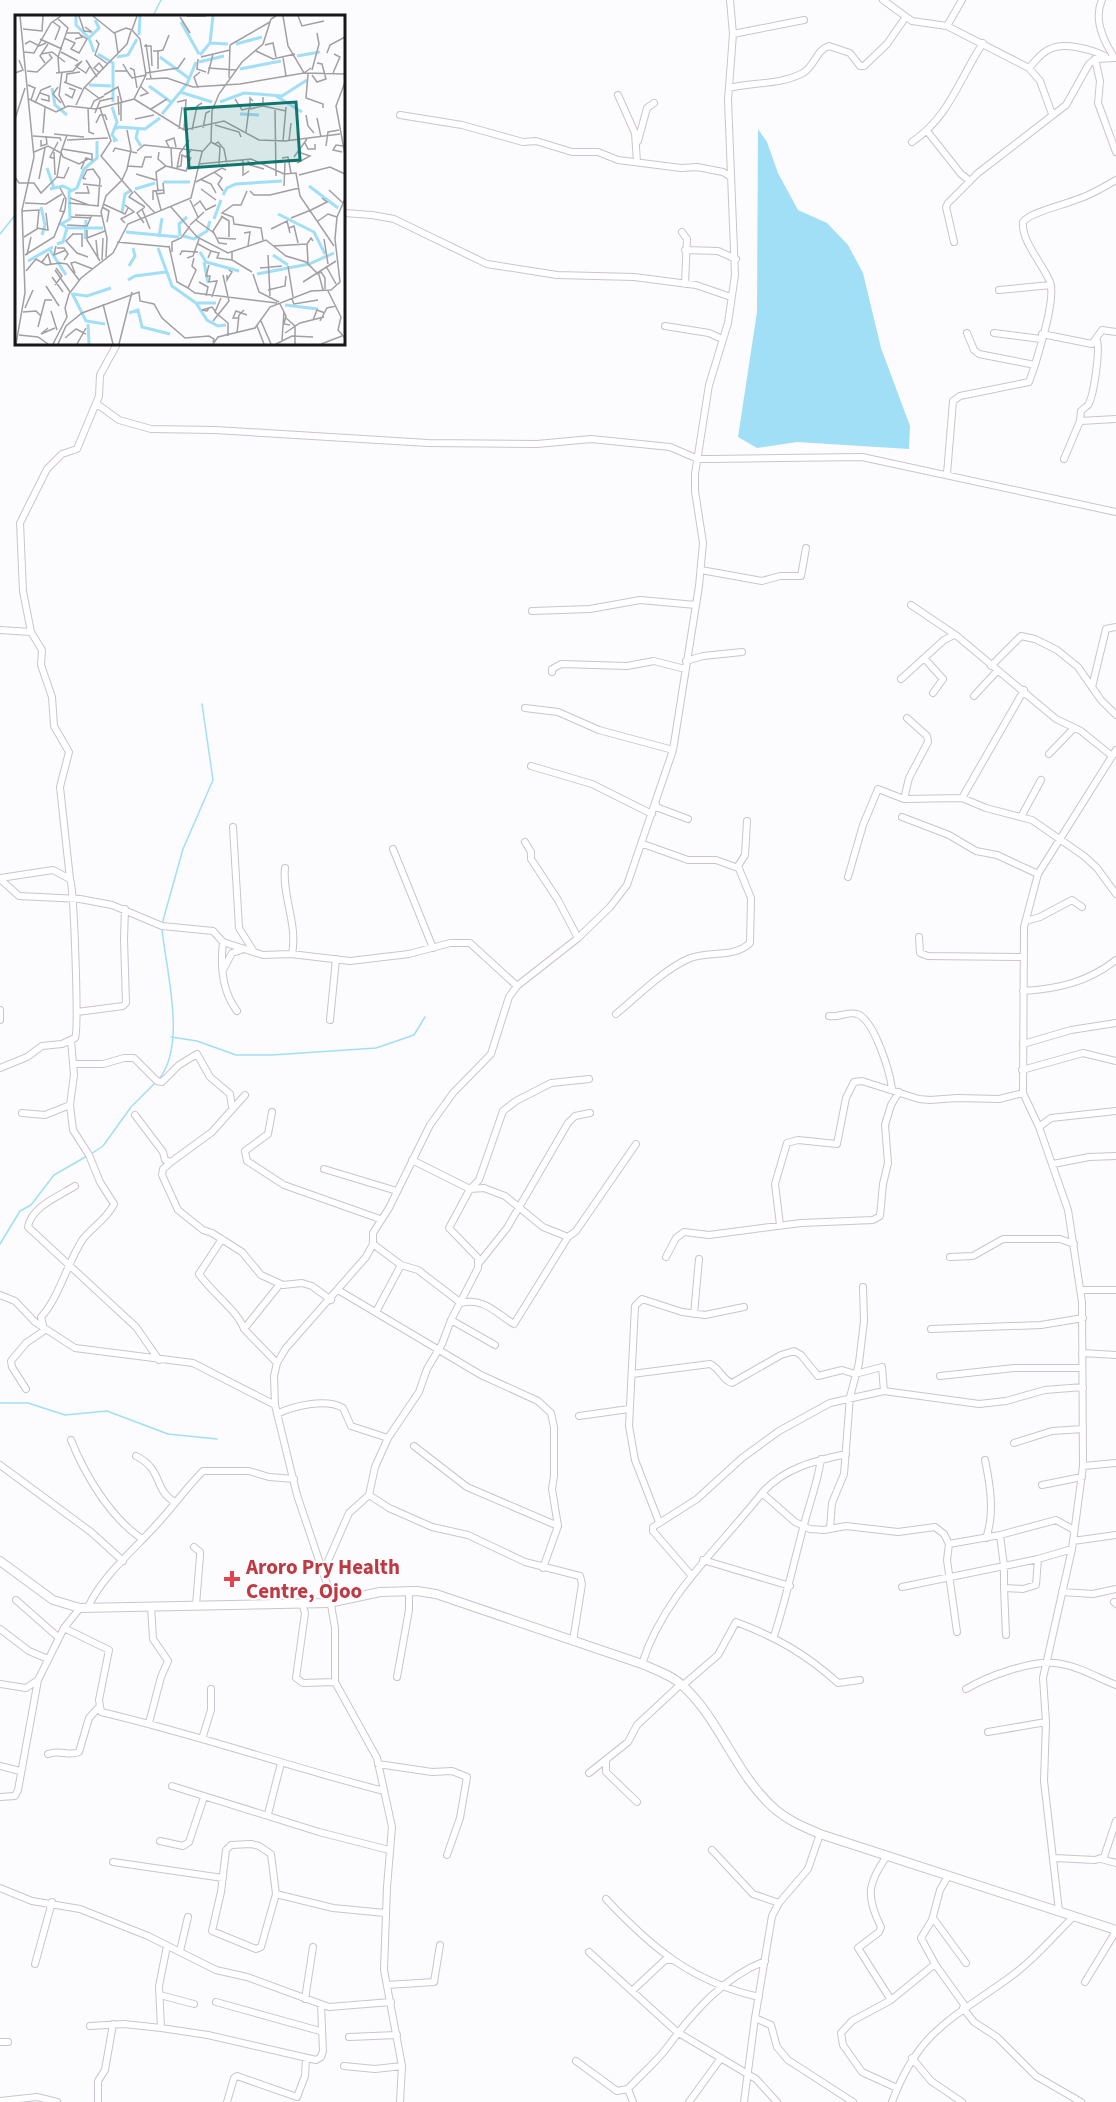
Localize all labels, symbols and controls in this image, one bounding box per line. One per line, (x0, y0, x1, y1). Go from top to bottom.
inset map (15, 15, 345, 345)
place label: Aroro Pry Health Centre, Ojoo (245, 1552, 400, 1606)
marker: Aroro Pry Health Centre, Ojoo (223, 1570, 241, 1588)

